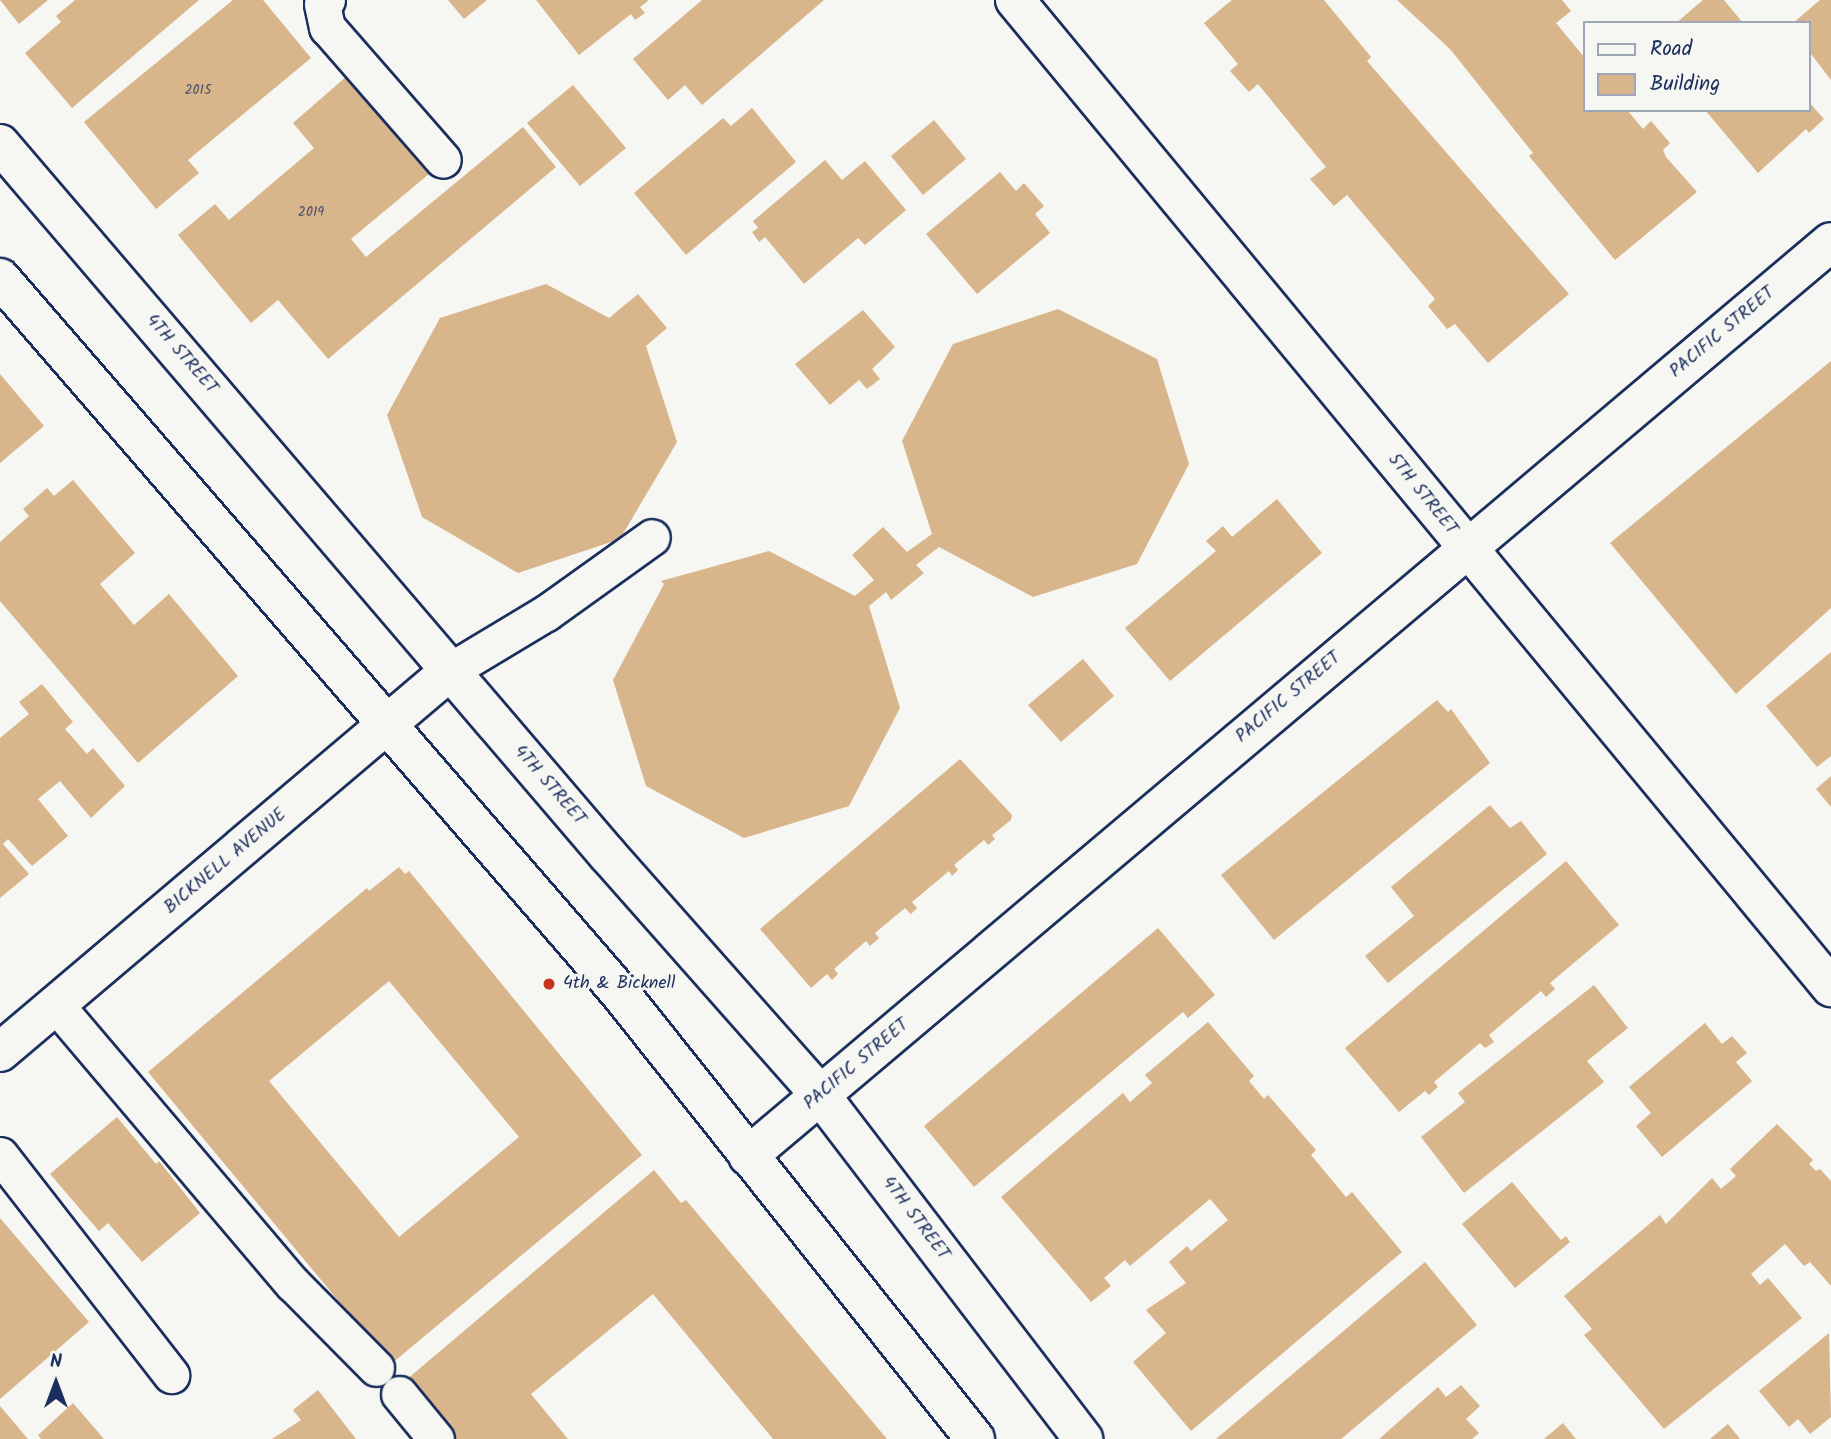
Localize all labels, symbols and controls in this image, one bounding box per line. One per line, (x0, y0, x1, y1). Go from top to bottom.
legend (1582, 21, 1810, 112)
text: Road (1650, 33, 1692, 66)
text: Building (1650, 68, 1720, 101)
house number: 2015 (184, 82, 212, 98)
house number: 2019 (298, 204, 324, 220)
street label: PACIFIC STREET (1666, 283, 1780, 383)
street label: 4TH STREET (140, 310, 222, 400)
street label: 5TH STREET (1382, 450, 1462, 540)
street label: PACIFIC STREET (1232, 648, 1346, 748)
street label: 4TH STREET (508, 741, 590, 831)
street label: BICKNELL AVENUE (161, 805, 291, 919)
place label: 4th & Bicknell (563, 973, 675, 995)
marker: 4th & Bicknell (541, 976, 557, 992)
street label: PACIFIC STREET (800, 1015, 914, 1115)
street label: 4TH STREET (877, 1173, 953, 1265)
text: N (50, 1347, 62, 1377)
north arrow (21, 1348, 91, 1418)

